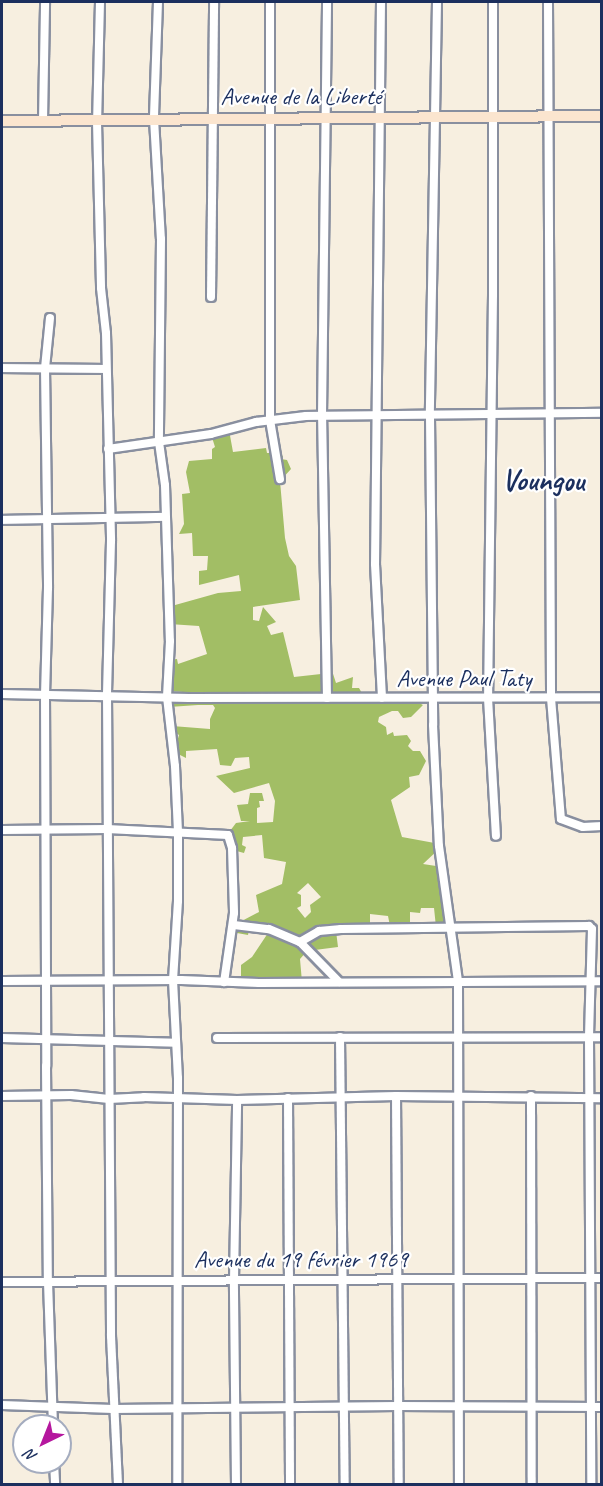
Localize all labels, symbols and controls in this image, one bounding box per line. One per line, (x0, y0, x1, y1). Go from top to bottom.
street label: Avenue de la Liberté (220, 83, 382, 111)
district label: Voungou (502, 462, 584, 498)
street label: Avenue Paul Taty (396, 665, 532, 693)
street label: Avenue du 19 février 1969 (194, 1246, 408, 1274)
north arrow (12, 1414, 72, 1474)
text: N (21, 1445, 42, 1466)

